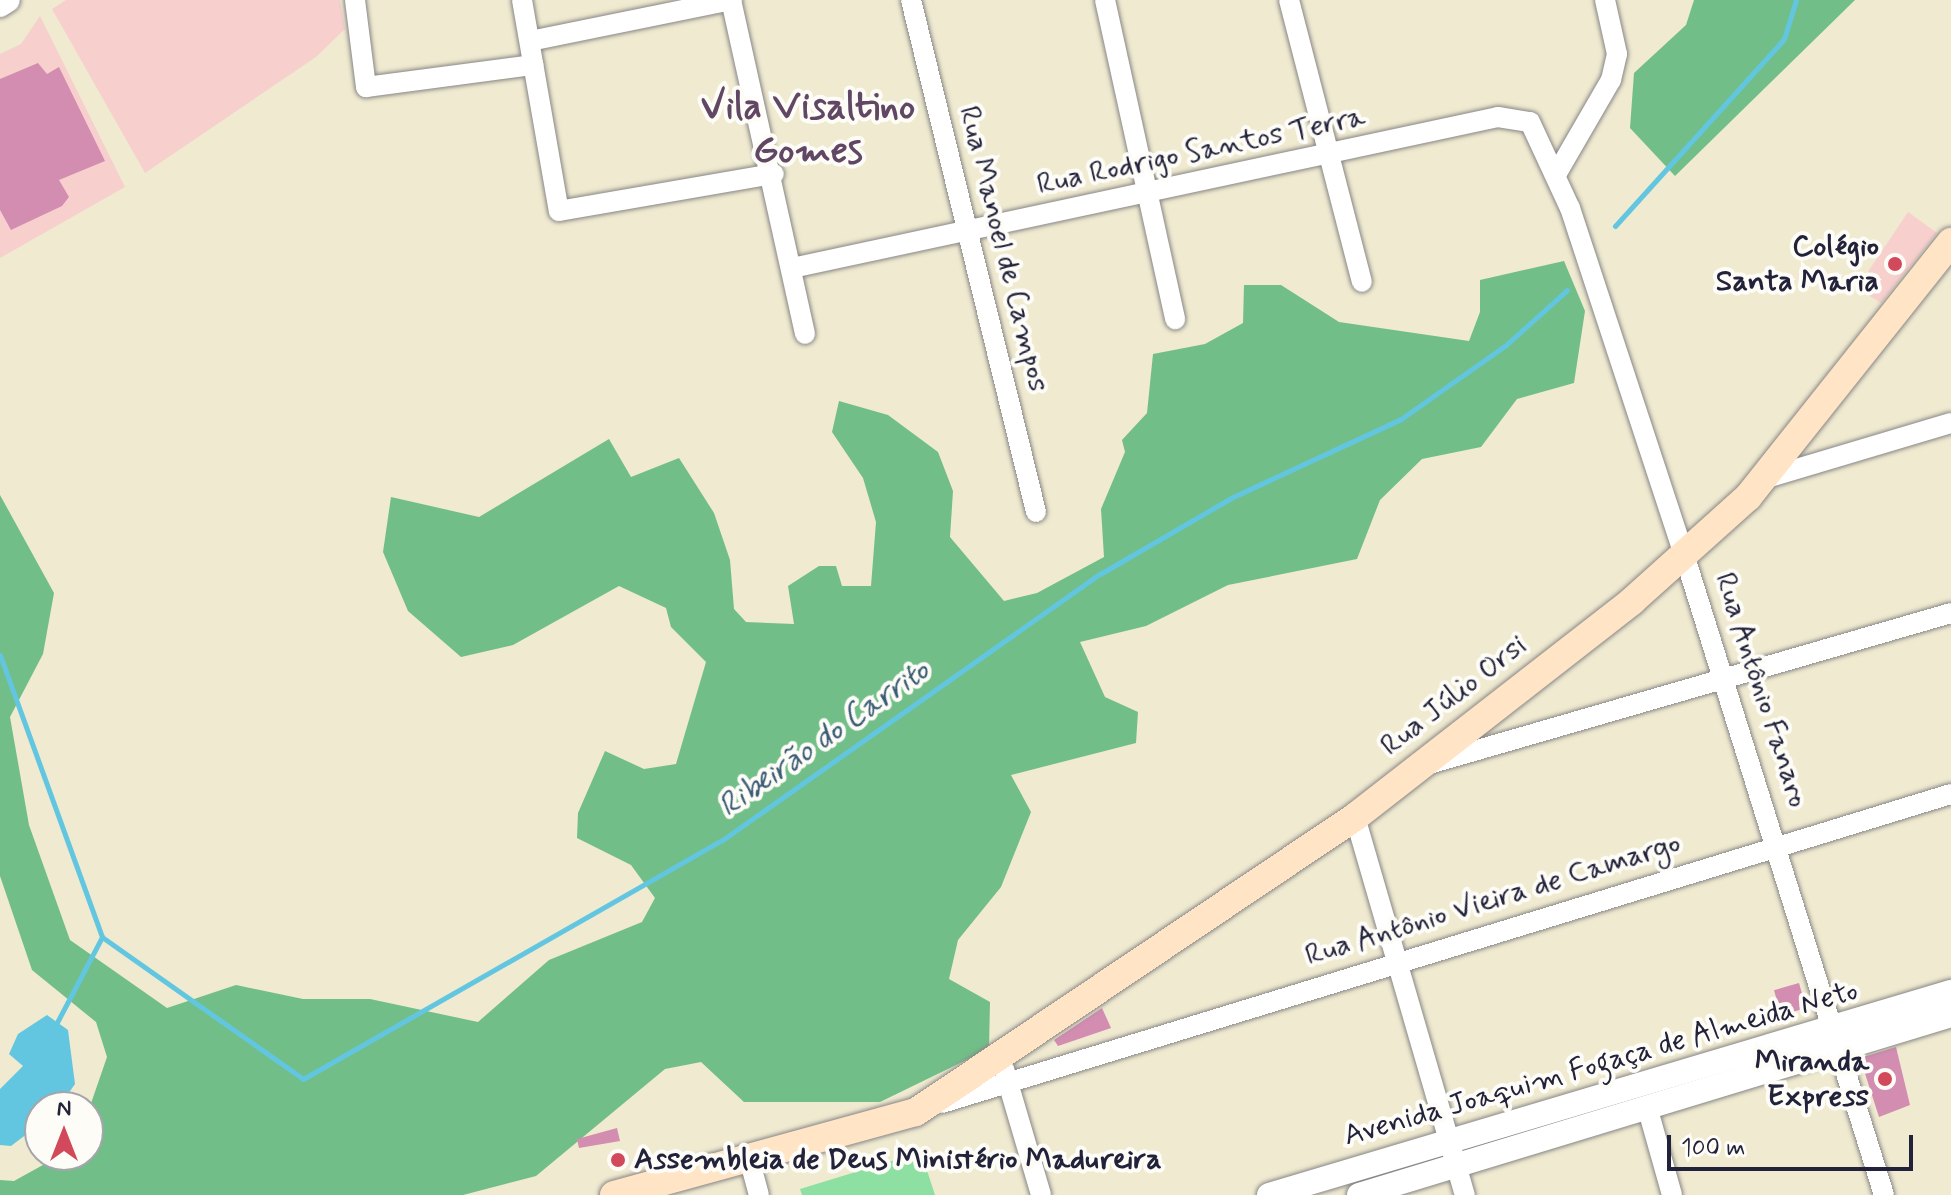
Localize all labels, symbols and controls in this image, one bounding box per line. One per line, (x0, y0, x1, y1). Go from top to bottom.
district label: Vila Visaltino Gomes (704, 85, 912, 174)
street label: Rua Rodrigo Santos Terra (1043, 101, 1359, 201)
street label: Rua Manoel de Campos (950, 103, 1056, 395)
place label: Colégio Santa Maria (1715, 229, 1879, 300)
marker: Colégio Santa Maria (1886, 255, 1904, 273)
street label: Rua Antônio Fanaro (1707, 571, 1815, 809)
street label: Rua Júlio Orsi (1373, 627, 1535, 765)
water label: Ribeirão do Carrito (707, 649, 941, 829)
street label: Rua Antônio Vieira de Camargo (1300, 825, 1686, 975)
street label: Avenida Joaquim Fogaça de Almeida Neto (1341, 974, 1861, 1154)
place label: Miranda Express (1755, 1044, 1869, 1114)
marker: Miranda Express (1876, 1070, 1894, 1088)
north arrow (24, 1091, 104, 1171)
text: N (57, 1095, 71, 1123)
scale bar (1671, 1119, 1917, 1169)
text: 100 m (1681, 1133, 1745, 1164)
place label: Assembleia de Deus Ministério Madureira (634, 1142, 1156, 1178)
marker: Assembleia de Deus Ministério Madureira (609, 1151, 627, 1169)

